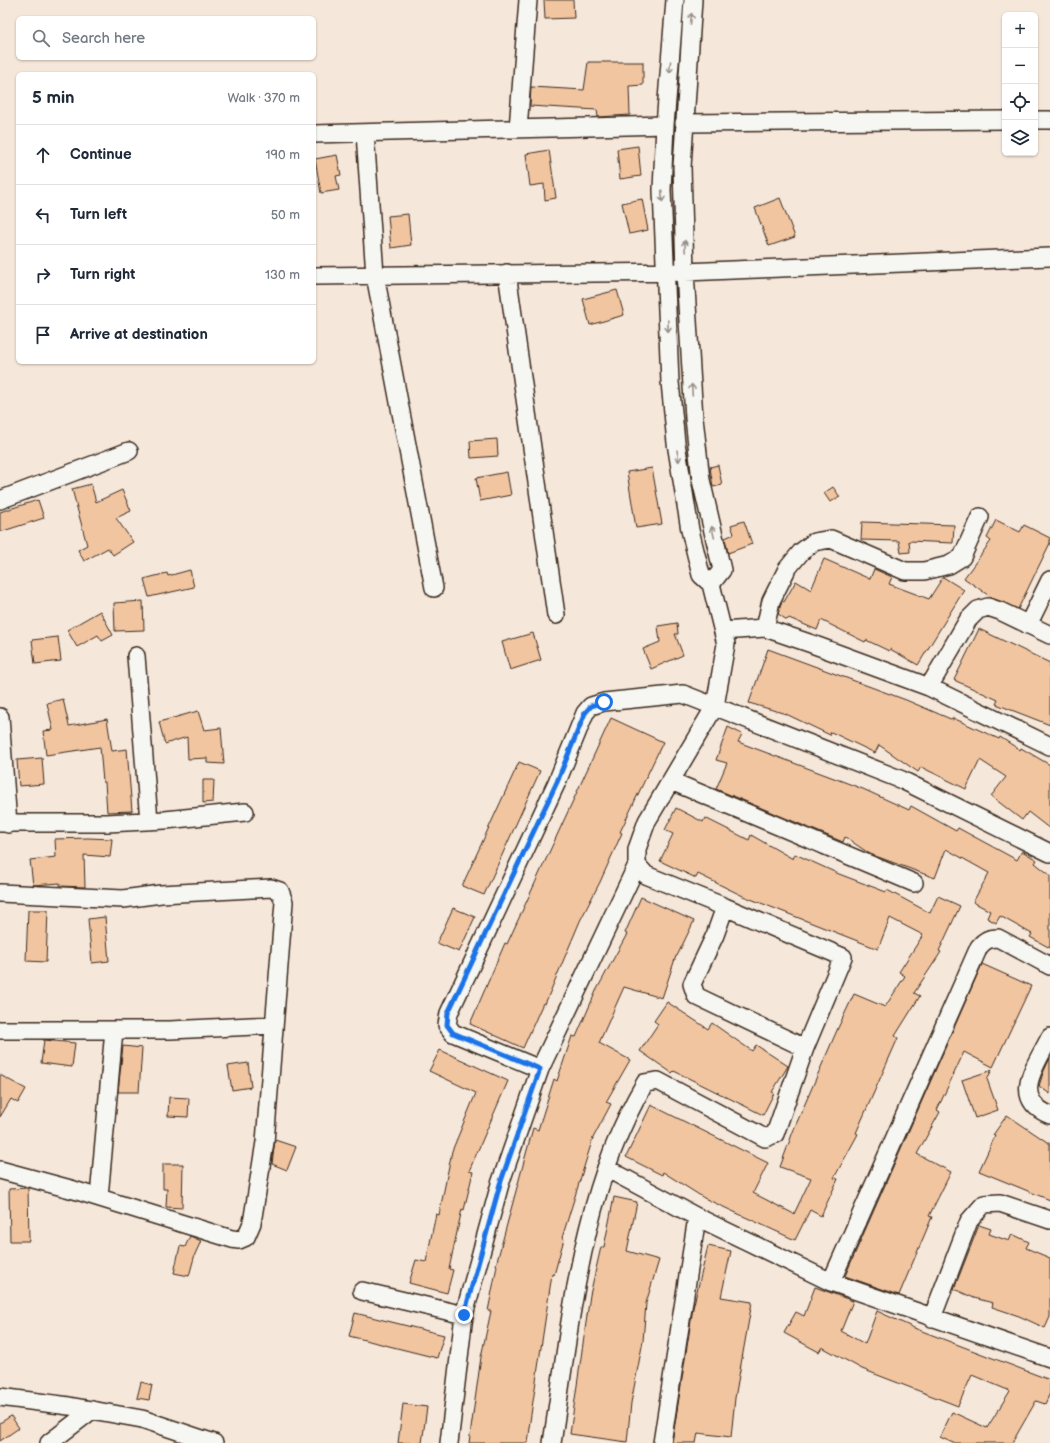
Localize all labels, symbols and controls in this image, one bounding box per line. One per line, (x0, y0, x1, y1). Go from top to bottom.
map controls (1002, 12, 1038, 156)
button: + (1002, 12, 1038, 48)
one-way arrow (688, 13, 695, 26)
search box (16, 16, 316, 60)
icon: search (30, 27, 52, 49)
text: Search here (62, 29, 145, 48)
button: − (1002, 48, 1038, 84)
one-way arrow (666, 60, 673, 73)
button: locate (1002, 84, 1038, 120)
text: 5 min (32, 88, 75, 108)
text: Walk · 370 m (227, 90, 300, 106)
button: layers (1002, 120, 1038, 156)
icon: ahead (32, 144, 54, 166)
text: Continue (70, 145, 132, 164)
text: 190 m (266, 147, 300, 163)
one-way arrow (659, 189, 666, 202)
icon: left (32, 204, 54, 226)
text: Turn left (70, 205, 127, 224)
text: 50 m (271, 207, 300, 223)
one-way arrow (681, 240, 688, 253)
icon: right (32, 264, 54, 286)
text: Turn right (70, 265, 135, 284)
text: 130 m (265, 267, 300, 283)
one-way arrow (664, 319, 672, 332)
icon: arrive (32, 324, 54, 346)
text: Arrive at destination (70, 325, 208, 344)
one-way arrow (689, 384, 696, 397)
one-way arrow (674, 449, 682, 462)
one-way arrow (708, 526, 716, 539)
route start (595, 693, 613, 711)
route end (455, 1306, 473, 1324)

